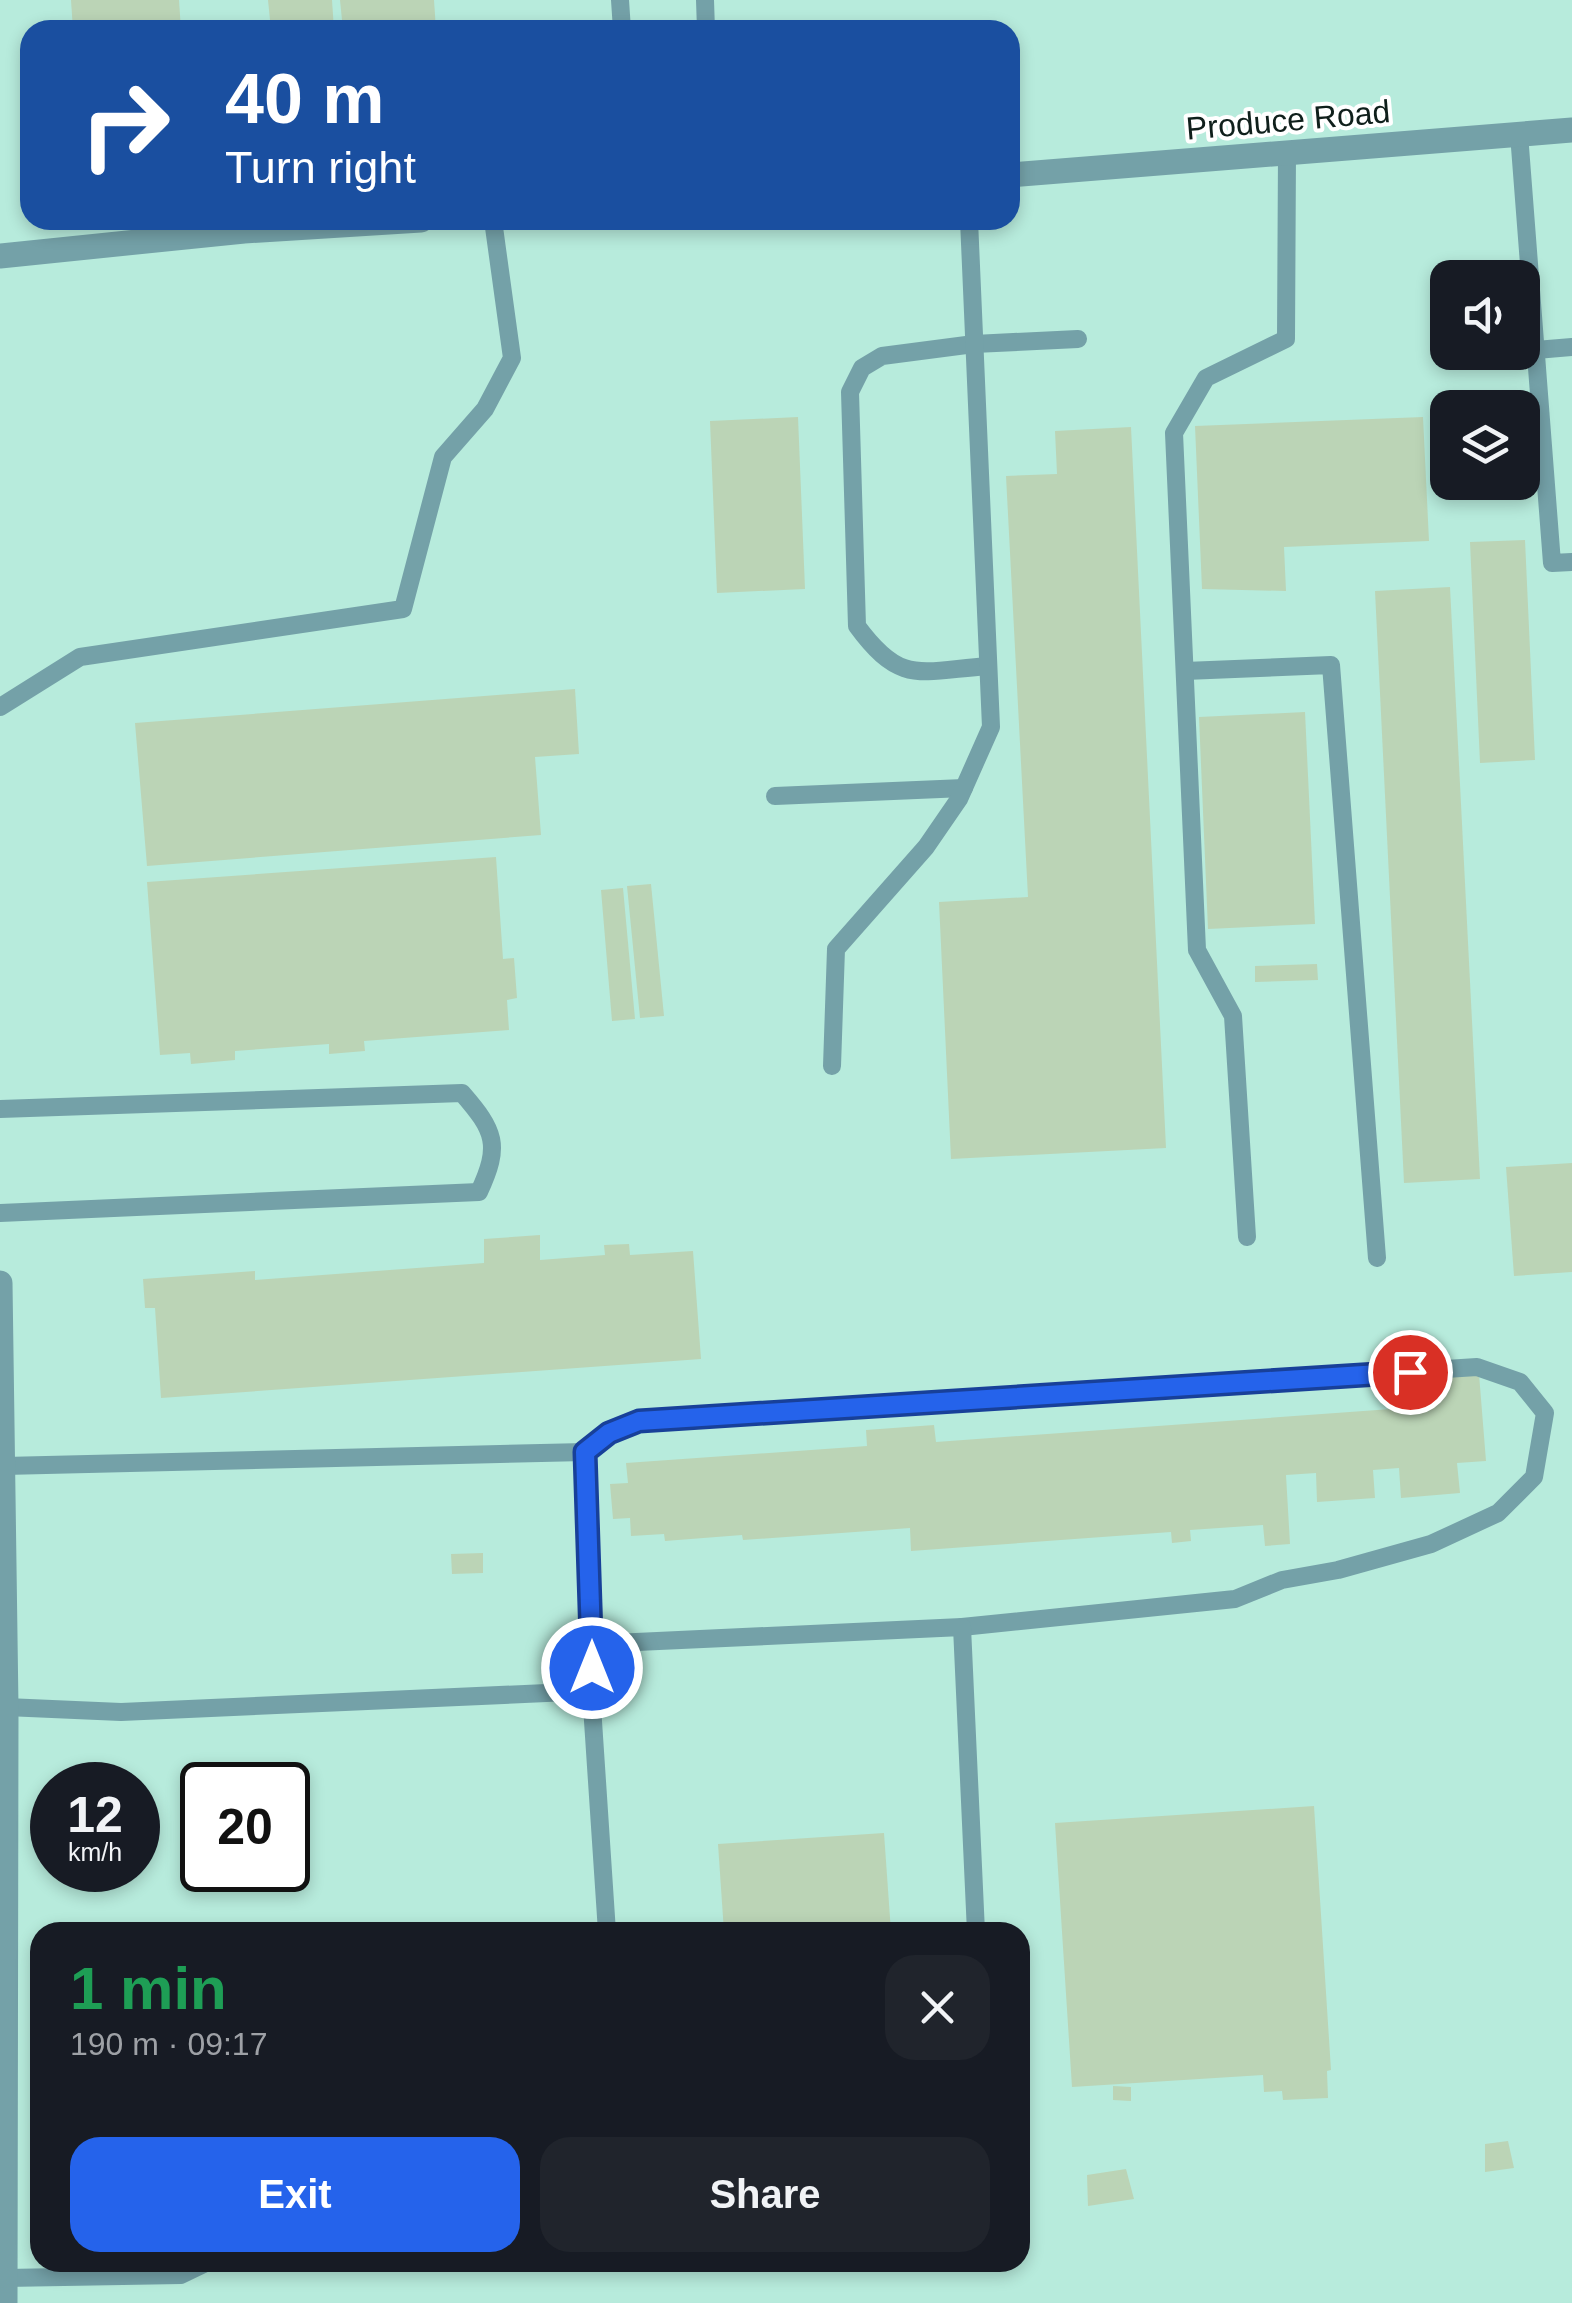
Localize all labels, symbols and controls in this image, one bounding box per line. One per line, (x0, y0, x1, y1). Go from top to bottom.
icon: right (60, 60, 190, 190)
text: 40 m (225, 60, 385, 138)
street label: Produce Road (1185, 93, 1391, 147)
text: Turn right (225, 142, 416, 193)
map controls (1430, 260, 1540, 500)
button: sound (1430, 260, 1540, 370)
button: layers (1430, 390, 1540, 500)
pin (1368, 1330, 1453, 1415)
icon: arrive (1383, 1345, 1438, 1400)
position arrow (540, 1616, 644, 1720)
speed limit sign: 20 (180, 1762, 310, 1892)
text: 12 (67, 1787, 123, 1843)
text: km/h (68, 1838, 122, 1866)
text: 1 min (70, 1955, 227, 2022)
button: close (885, 1955, 990, 2060)
text: 190 m · 09:17 (70, 2026, 267, 2062)
button: Exit (70, 2137, 520, 2252)
button: Share (540, 2137, 990, 2252)

